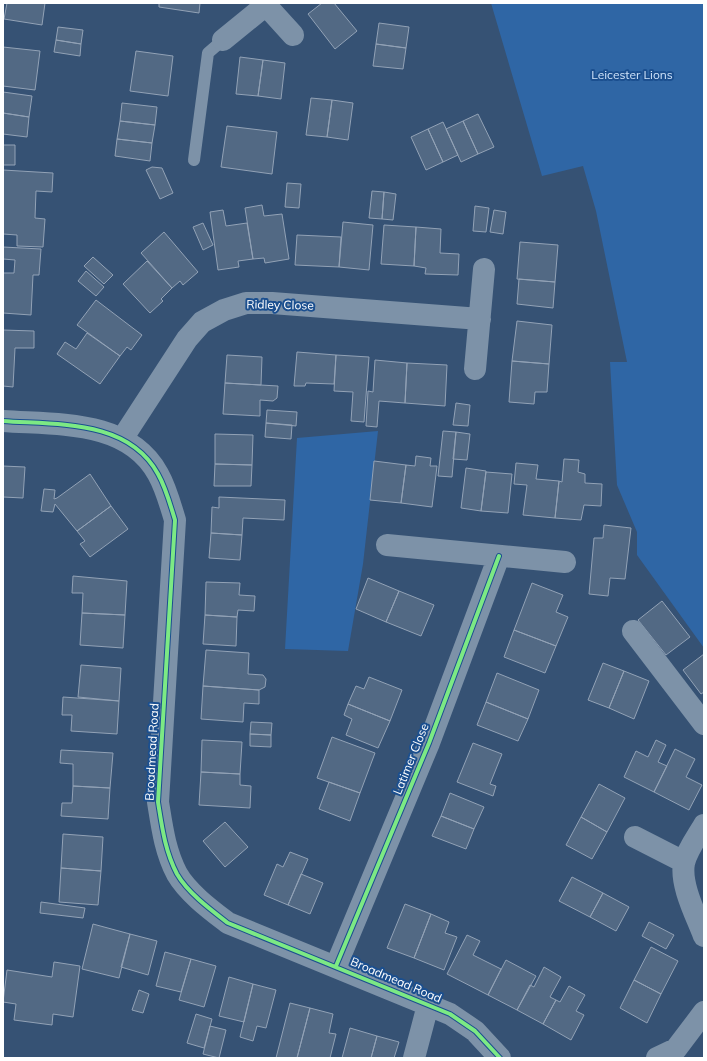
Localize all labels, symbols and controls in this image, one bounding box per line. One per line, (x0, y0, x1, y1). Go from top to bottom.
park label: Leicester Lions (591, 67, 673, 82)
street label: Ridley Close (246, 296, 314, 313)
street label: Broadmead Road (141, 703, 162, 801)
street label: Latimer Close (389, 721, 432, 797)
street label: Broadmead Road (348, 954, 444, 1006)

